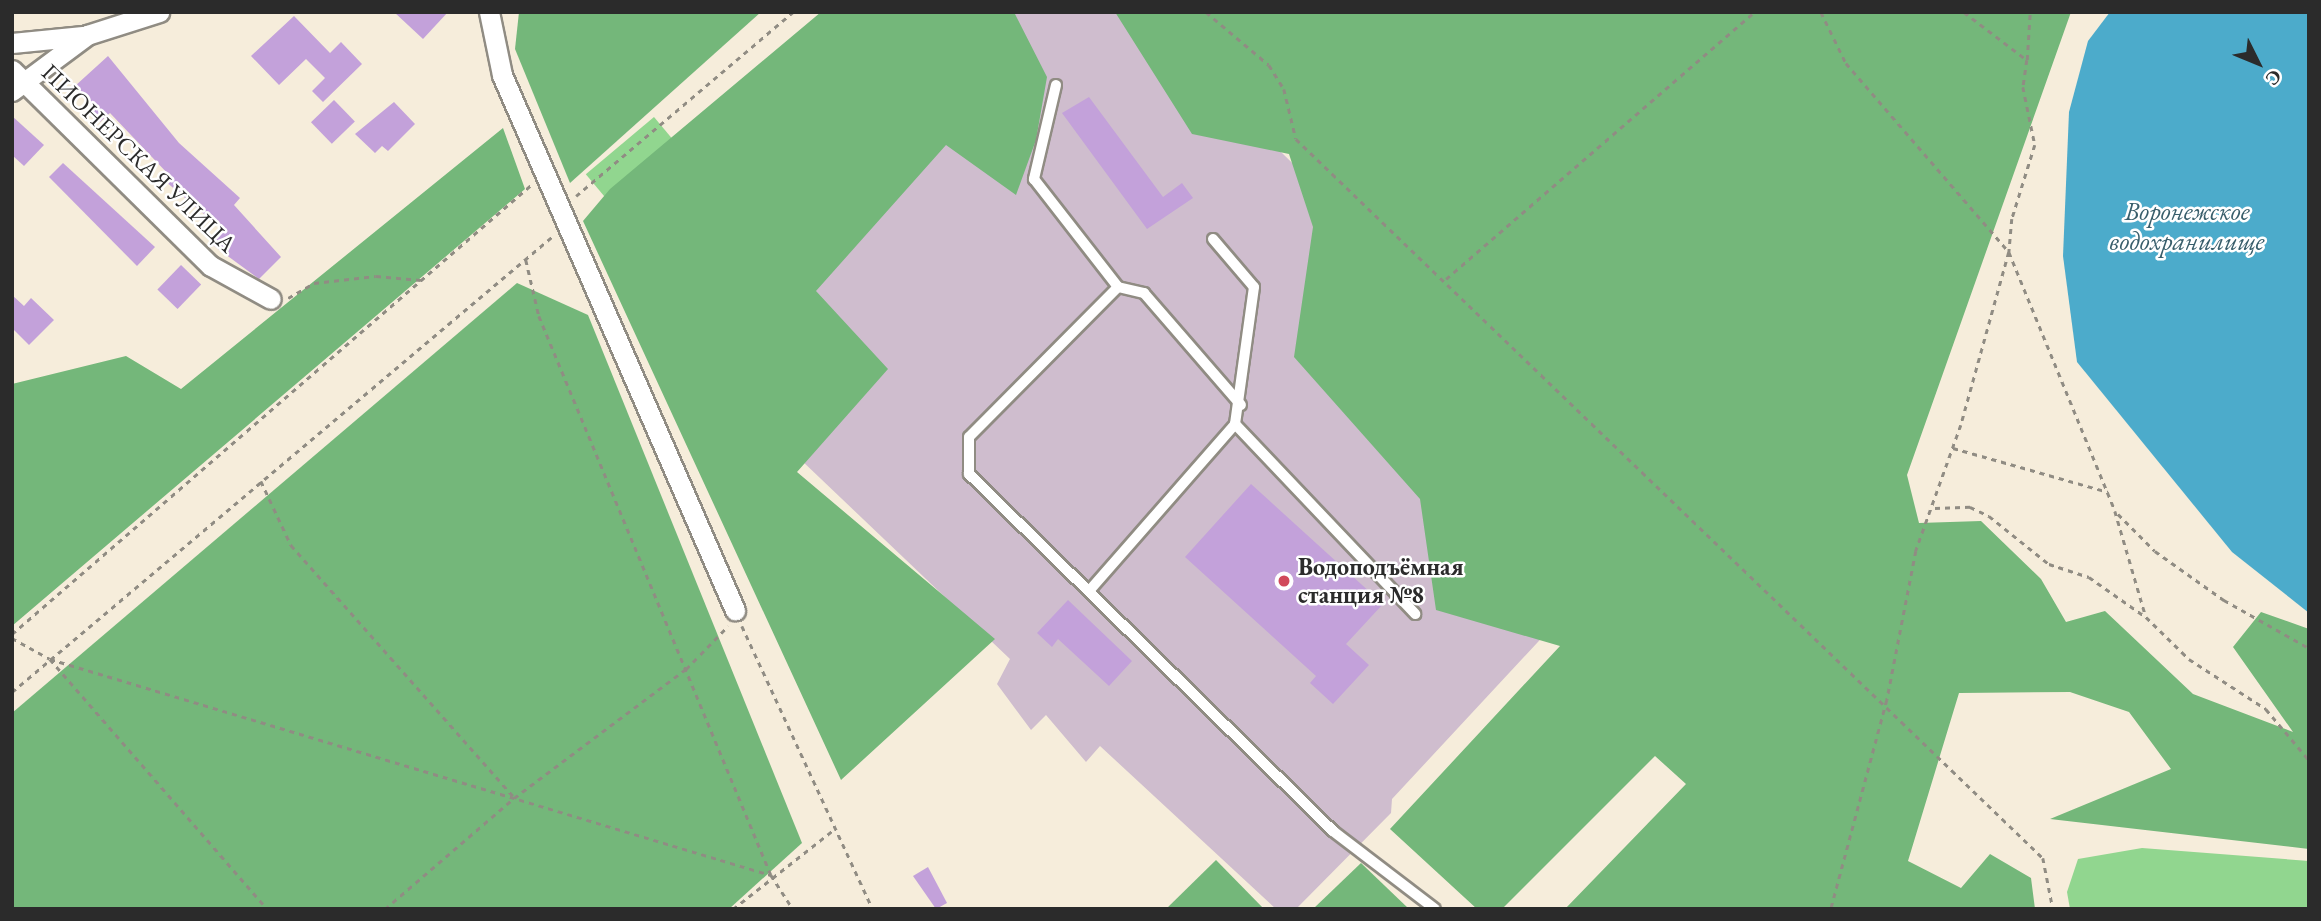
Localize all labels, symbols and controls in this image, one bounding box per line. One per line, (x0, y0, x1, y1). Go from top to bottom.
north arrow (2223, 28, 2293, 98)
street label: ПИОНЕРСКАЯ УЛИЦА (36, 58, 242, 258)
text: С (2260, 64, 2287, 91)
water label: Воронежское водохранилище (2110, 196, 2264, 258)
place label: Водоподъёмная станция №8 (1298, 553, 1463, 609)
marker: Водоподъёмная станция №8 (1276, 573, 1292, 589)

